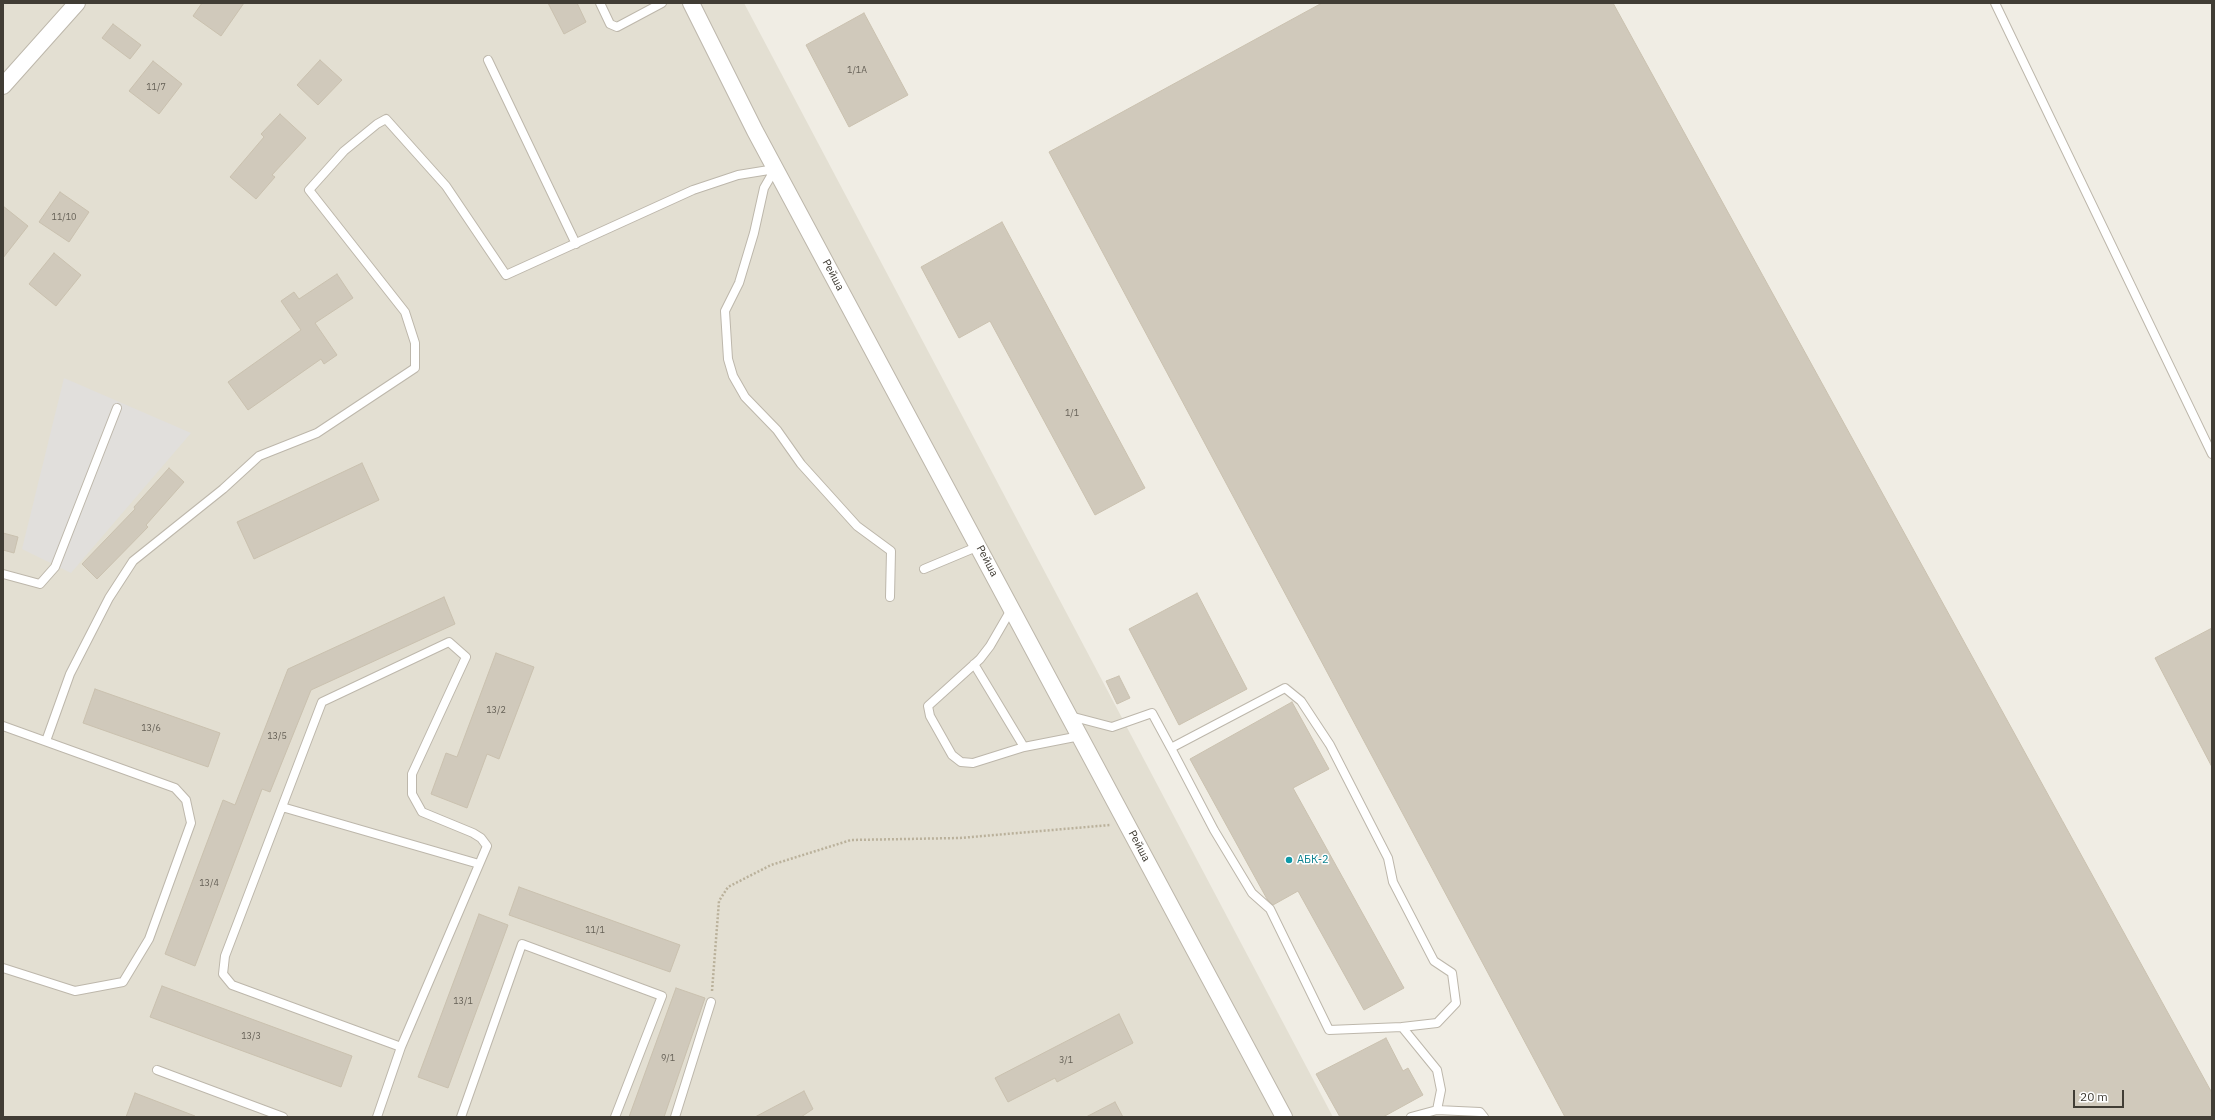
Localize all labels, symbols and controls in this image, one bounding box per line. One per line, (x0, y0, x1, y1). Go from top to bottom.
house number: 1/1А (847, 65, 867, 75)
house number: 11/7 (146, 82, 166, 92)
house number: 11/10 (51, 212, 77, 222)
street label: Рейша (819, 257, 847, 293)
house number: 1/1 (1065, 408, 1079, 418)
street label: Рейша (973, 543, 1001, 579)
house number: 13/2 (486, 705, 506, 715)
house number: 13/6 (141, 723, 161, 733)
house number: 13/5 (267, 731, 287, 741)
street label: Рейша (1125, 828, 1153, 864)
place label: АБК-2 (1297, 853, 1329, 867)
marker: АБК-2 (1284, 855, 1294, 865)
house number: 13/4 (199, 878, 219, 888)
house number: 11/1 (585, 925, 605, 935)
house number: 13/1 (453, 996, 473, 1006)
house number: 13/3 (241, 1031, 261, 1041)
house number: 9/1 (661, 1053, 675, 1063)
house number: 3/1 (1059, 1055, 1073, 1065)
scale bar (2075, 1082, 2126, 1108)
text: 20 m (2080, 1089, 2108, 1104)

